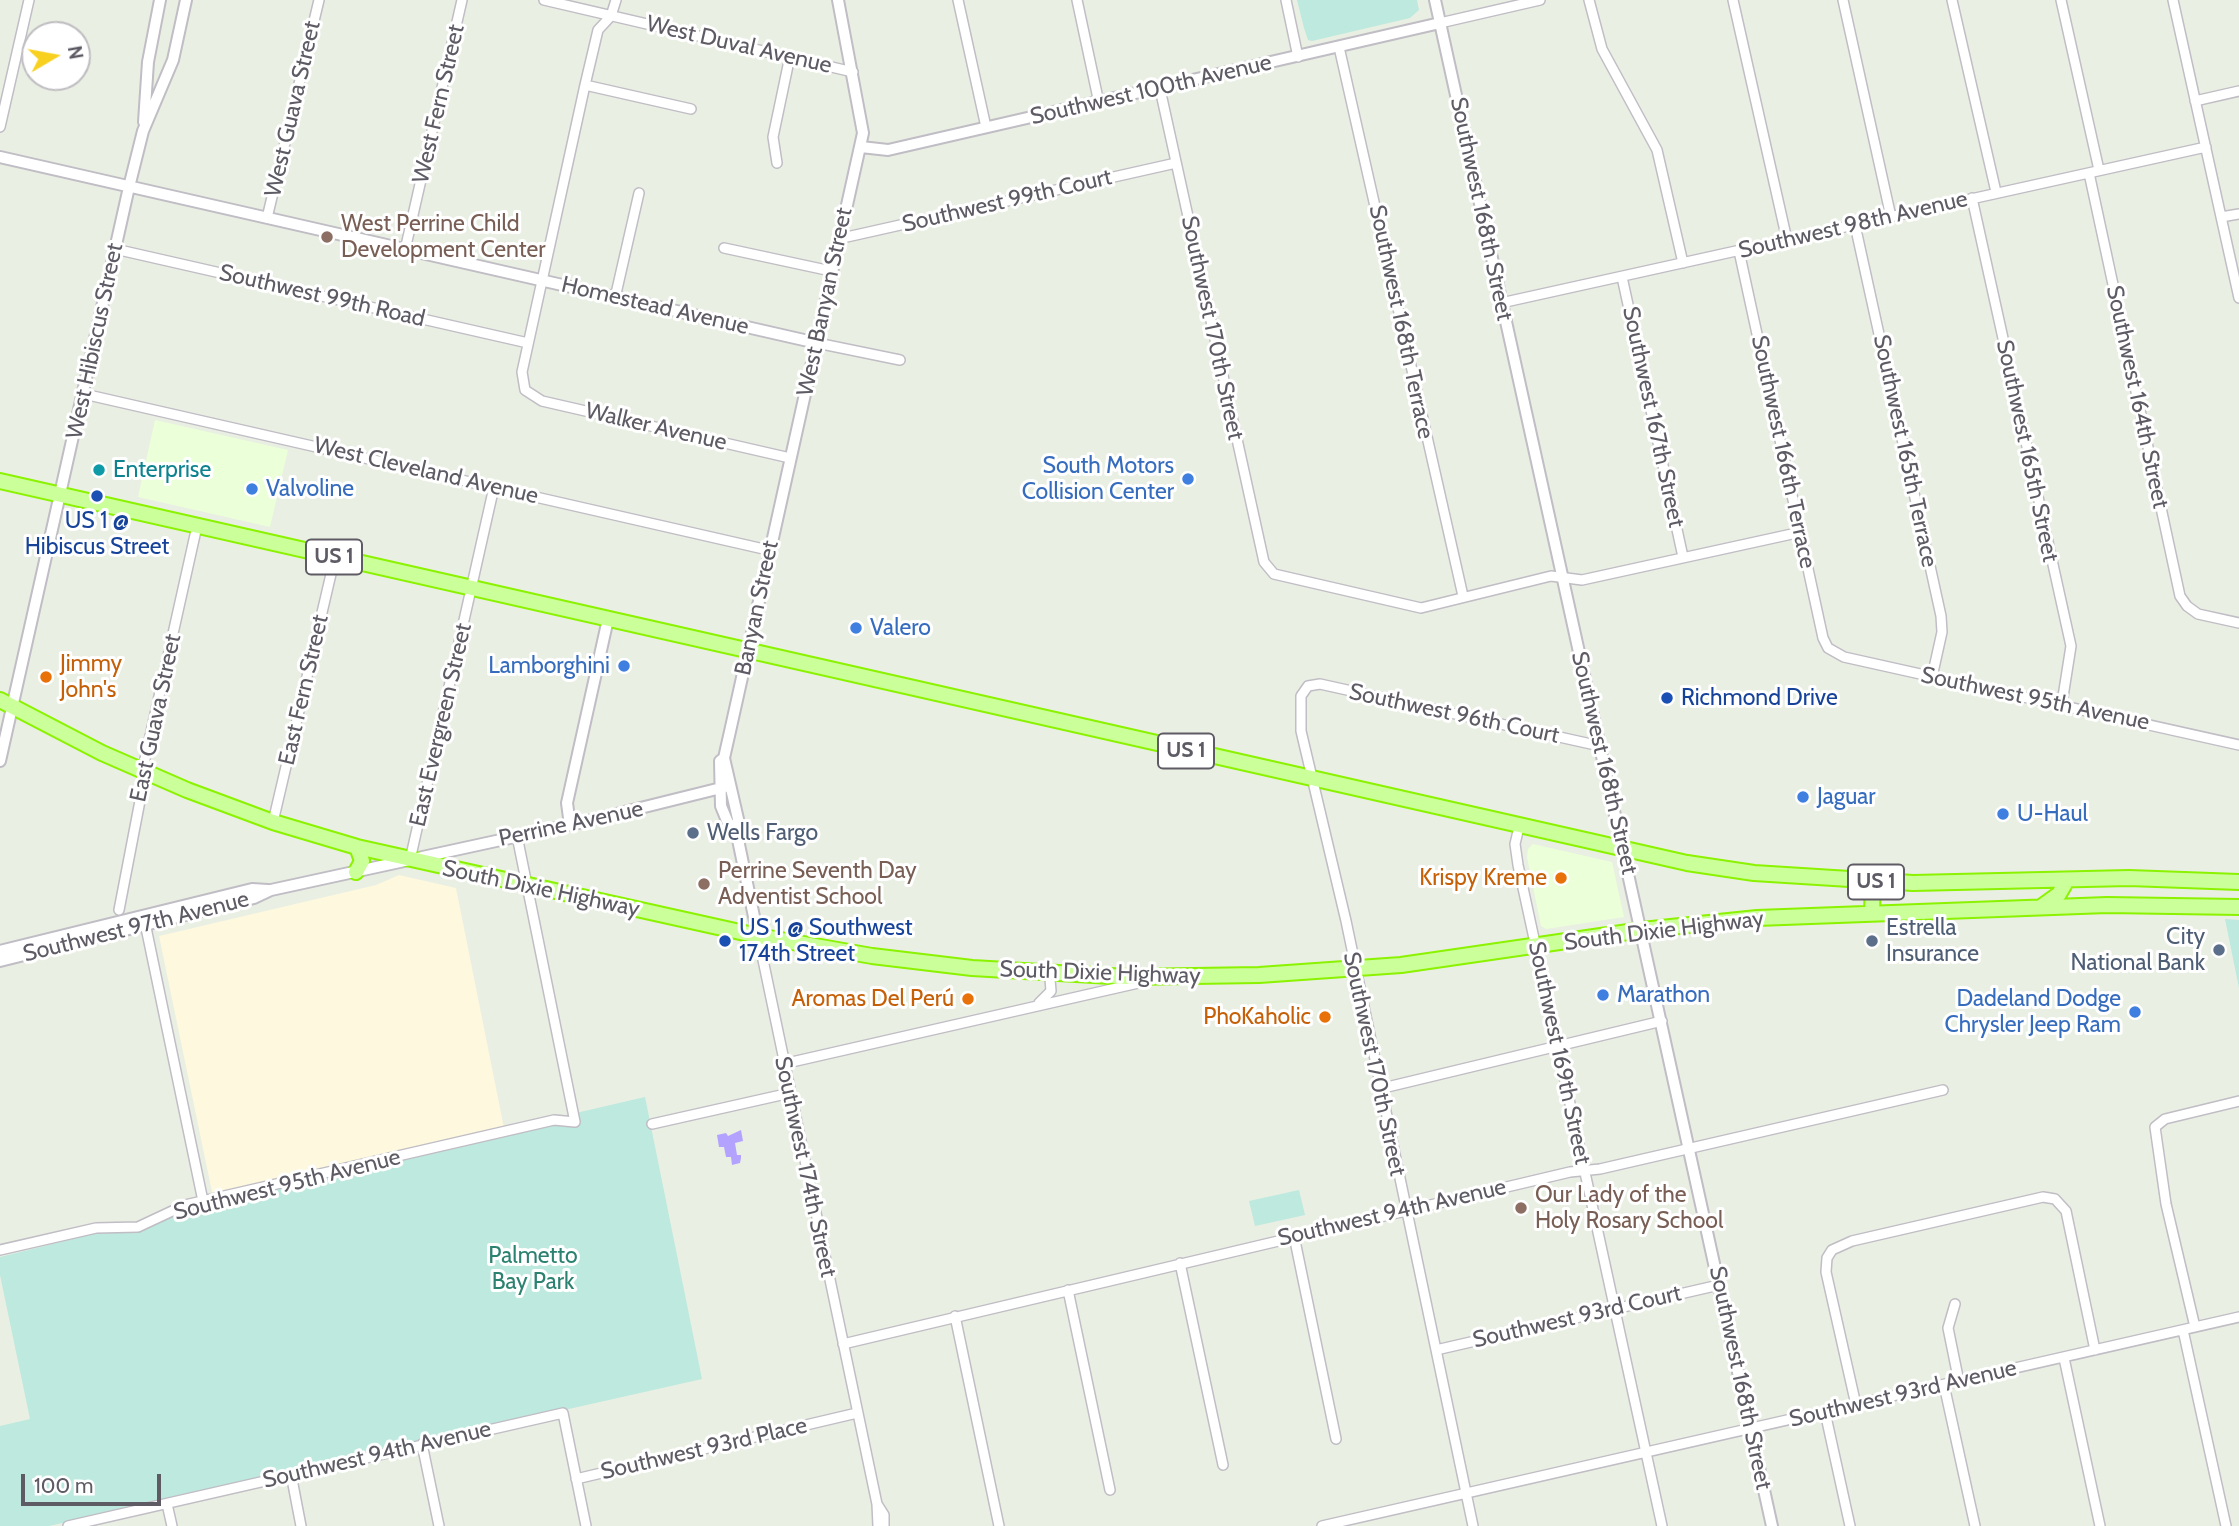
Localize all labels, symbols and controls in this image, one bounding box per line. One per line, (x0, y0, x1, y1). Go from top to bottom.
street label: West Duval Avenue (644, 10, 834, 80)
street label: West Guava Street (259, 18, 327, 200)
north arrow (21, 21, 91, 91)
street label: West Fern Street (407, 22, 471, 186)
text: N (63, 44, 88, 61)
street label: Southwest 100th Avenue (1028, 49, 1274, 131)
street label: Southwest 168th Street (1444, 95, 1518, 323)
street label: Southwest 99th Court (900, 163, 1114, 239)
street label: Southwest 98th Avenue (1736, 185, 1970, 265)
street label: Southwest 168th Terrace (1363, 202, 1439, 442)
street label: West Banyan Street (792, 205, 858, 399)
place label: West Perrine Child Development Center (341, 210, 545, 264)
street label: Southwest 170th Street (1175, 213, 1249, 443)
marker: West Perrine Child Development Center (319, 229, 335, 245)
street label: West Hibiscus Street (61, 241, 129, 441)
street label: Southwest 99th Road (216, 259, 428, 333)
street label: Homestead Avenue (559, 271, 751, 341)
street label: Southwest 164th Street (2100, 283, 2174, 511)
street label: Southwest 167th Street (1616, 304, 1690, 530)
street label: Southwest 165th Terrace (1867, 332, 1943, 570)
street label: Southwest 166th Terrace (1745, 333, 1821, 571)
street label: Southwest 165th Street (1990, 337, 2064, 565)
street label: Walker Avenue (583, 397, 729, 457)
street label: West Cleveland Avenue (311, 432, 541, 510)
place label: South Motors Collision Center (1022, 452, 1174, 506)
place label: Enterprise (113, 456, 211, 484)
marker: Enterprise (91, 462, 107, 478)
marker: South Motors Collision Center (1180, 471, 1196, 487)
place label: Valvoline (266, 475, 354, 503)
marker: Valvoline (244, 481, 260, 497)
marker: US 1 @ Hibiscus Street (89, 488, 105, 504)
place label: US 1 @ Hibiscus Street (25, 507, 169, 561)
street label: Banyan Street (729, 538, 785, 678)
road number: US 1 (306, 540, 362, 574)
street label: East Fern Street (273, 612, 335, 768)
place label: Valero (870, 614, 931, 642)
marker: Valero (848, 620, 864, 636)
street label: East Evergreen Street (404, 621, 478, 829)
street label: East Guava Street (125, 632, 187, 804)
street label: Southwest 168th Street (1565, 649, 1643, 877)
place label: Jimmy John's (60, 650, 122, 704)
place label: Lamborghini (488, 652, 610, 680)
marker: Lamborghini (616, 658, 632, 674)
street label: Southwest 95th Avenue (1918, 661, 2152, 737)
marker: Jimmy John's (38, 669, 54, 685)
street label: Southwest 96th Court (1346, 678, 1562, 750)
place label: Richmond Drive (1681, 684, 1838, 712)
marker: Richmond Drive (1659, 690, 1675, 706)
road number: US 1 (1158, 734, 1214, 768)
place label: Jaguar (1817, 783, 1875, 811)
marker: Jaguar (1795, 789, 1811, 805)
street label: Perrine Avenue (496, 795, 646, 853)
place label: U-Haul (2017, 800, 2088, 828)
marker: U-Haul (1995, 806, 2011, 822)
place label: Wells Fargo (707, 819, 818, 847)
marker: Wells Fargo (685, 825, 701, 841)
street label: South Dixie Highway (440, 855, 642, 923)
place label: Perrine Seventh Day Adventist School (718, 857, 917, 911)
place label: Krispy Kreme (1419, 864, 1547, 892)
road number: US 1 (1848, 864, 1904, 900)
marker: Krispy Kreme (1553, 870, 1569, 886)
marker: Perrine Seventh Day Adventist School (696, 876, 712, 892)
street label: Southwest 97th Avenue (20, 886, 252, 968)
street label: South Dixie Highway (1563, 905, 1765, 957)
place label: US 1 @ Southwest 174th Street (739, 914, 913, 968)
place label: Estrella Insurance (1886, 914, 1979, 968)
place label: City National Bank (2071, 923, 2205, 977)
marker: US 1 @ Southwest 174th Street (717, 933, 733, 949)
marker: Estrella Insurance (1864, 933, 1880, 949)
street label: Southwest 169th Street (1522, 939, 1596, 1167)
marker: City National Bank (2211, 942, 2227, 958)
street label: Southwest 170th Street (1337, 949, 1411, 1179)
street label: South Dixie Highway (999, 956, 1201, 990)
place label: Marathon (1617, 981, 1710, 1009)
place label: Aromas Del Perú (791, 985, 954, 1013)
place label: Dadeland Dodge Chrysler Jeep Ram (1944, 985, 2121, 1039)
marker: Marathon (1595, 987, 1611, 1003)
marker: Aromas Del Perú (960, 991, 976, 1007)
place label: PhoKaholic (1203, 1003, 1311, 1031)
marker: Dadeland Dodge Chrysler Jeep Ram (2127, 1004, 2143, 1020)
marker: PhoKaholic (1317, 1009, 1333, 1025)
street label: Southwest 174th Street (768, 1054, 842, 1280)
street label: Southwest 95th Avenue (171, 1143, 403, 1227)
street label: Southwest 94th Avenue (1275, 1173, 1509, 1253)
place label: Our Lady of the Holy Rosary School (1535, 1181, 1723, 1235)
marker: Our Lady of the Holy Rosary School (1513, 1200, 1529, 1216)
park label: Palmetto Bay Park (488, 1242, 578, 1296)
street label: Southwest 168th Street (1703, 1264, 1777, 1492)
street label: Southwest 93rd Court (1470, 1280, 1684, 1354)
street label: Southwest 93rd Avenue (1787, 1354, 2019, 1434)
street label: Southwest 93rd Place (598, 1412, 810, 1486)
street label: Southwest 94th Avenue (260, 1415, 494, 1495)
scale bar (24, 1460, 164, 1504)
text: 100 m (34, 1473, 93, 1498)

